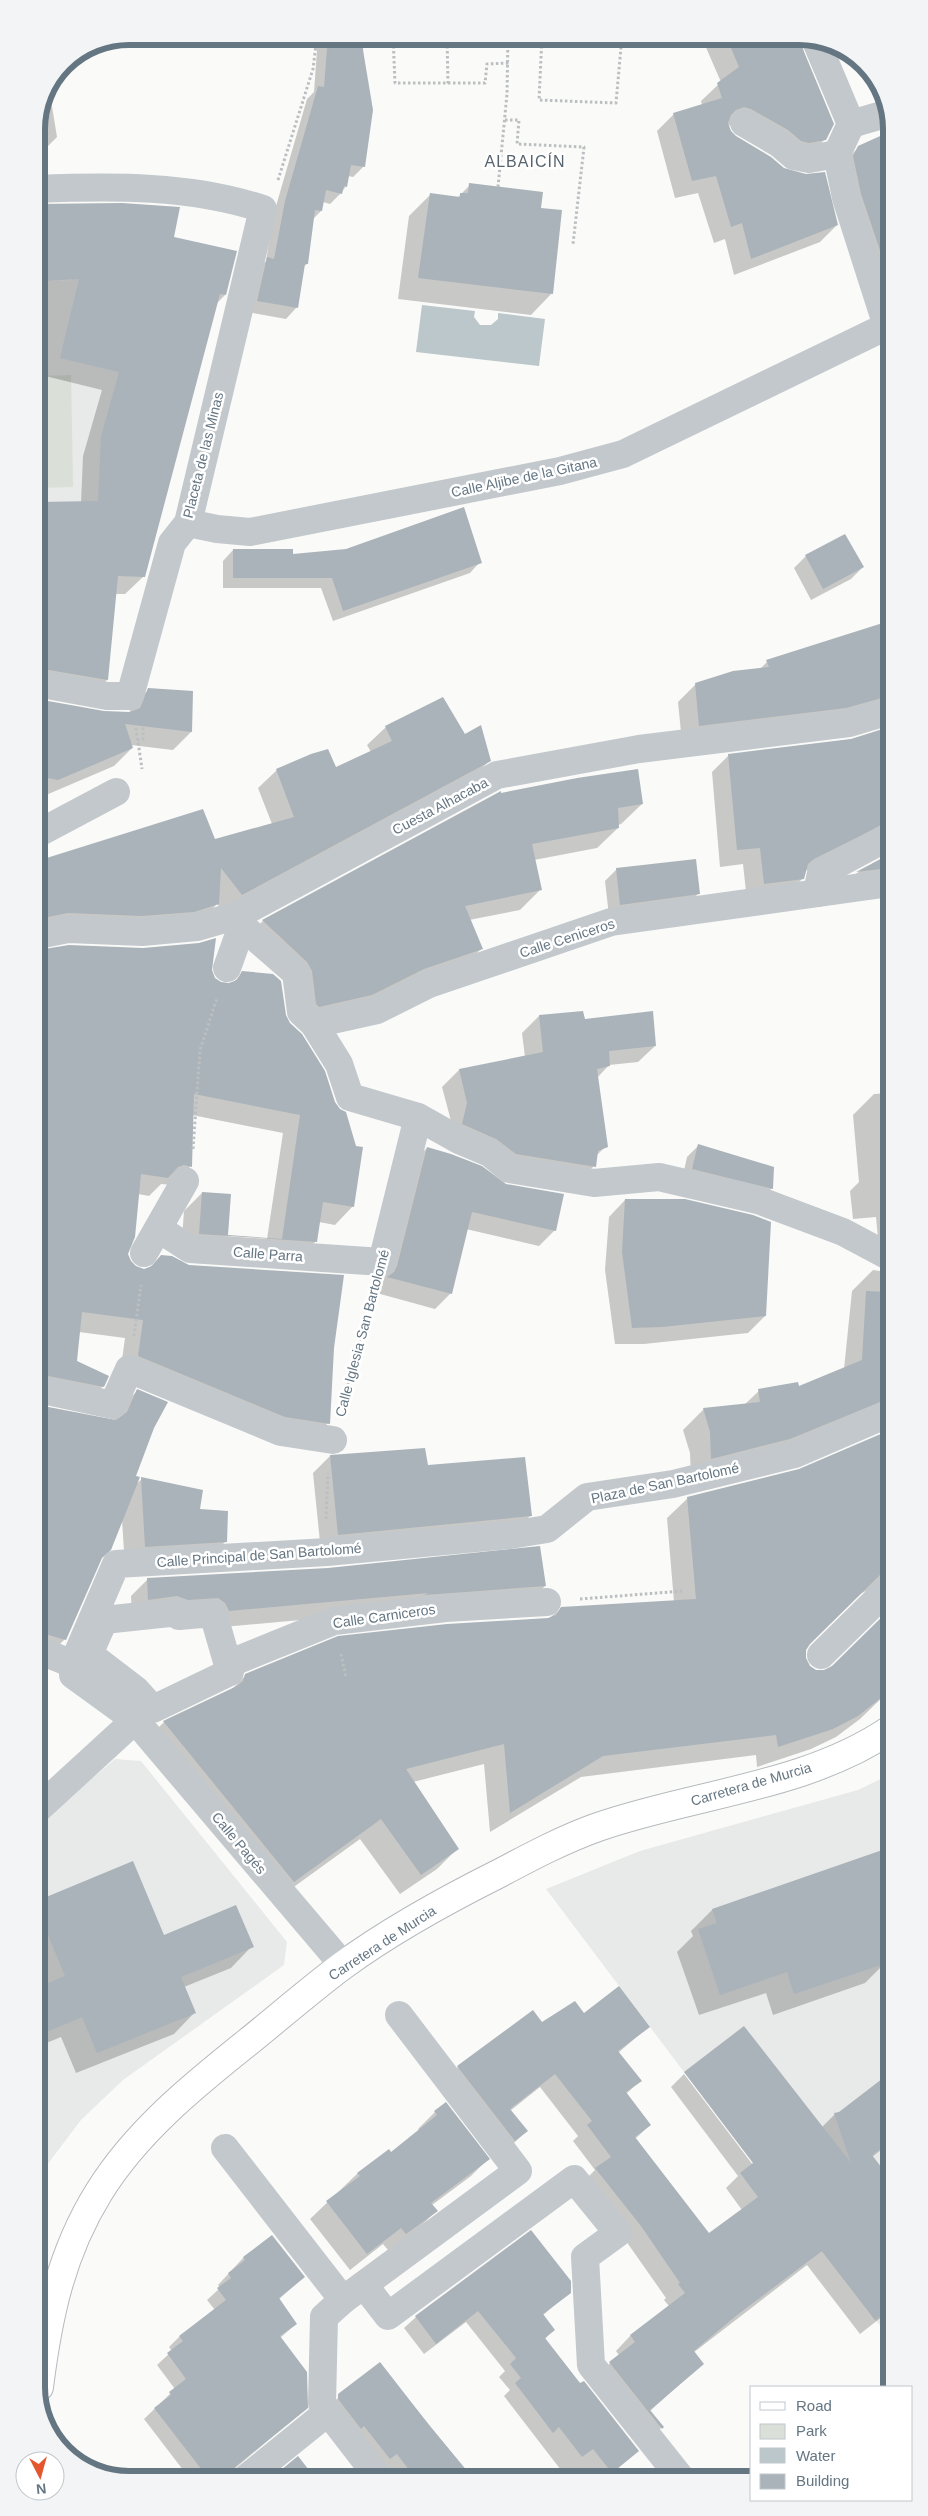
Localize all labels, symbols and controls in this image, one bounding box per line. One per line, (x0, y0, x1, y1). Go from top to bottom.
district label: ALBAICÍN (485, 152, 565, 170)
street label: Placeta de las Minas (180, 390, 226, 520)
street label: Calle Aljibe de la Gitana (450, 454, 599, 500)
street label: Cuesta Alhacaba (390, 774, 491, 838)
street label: Calle Ceniceros (518, 915, 616, 961)
street label: Calle Parra (233, 1244, 304, 1264)
street label: Calle Iglesia San Bartolomé (332, 1247, 392, 1419)
street label: Plaza de San Bartolomé (589, 1459, 741, 1507)
street label: Calle Principal de San Bartolomé (156, 1540, 362, 1570)
street label: Calle Carniceros (332, 1601, 436, 1631)
street label: Carretera de Murcia (689, 1759, 813, 1809)
street label: Calle Pagés (209, 1809, 269, 1877)
street label: Carretera de Murcia (325, 1902, 439, 1984)
legend (750, 2386, 913, 2501)
text: Road (796, 2397, 832, 2414)
text: Park (796, 2422, 827, 2439)
text: Water (796, 2447, 835, 2464)
north arrow (15, 2451, 65, 2501)
text: Building (796, 2472, 849, 2489)
text: N (35, 2480, 47, 2497)

